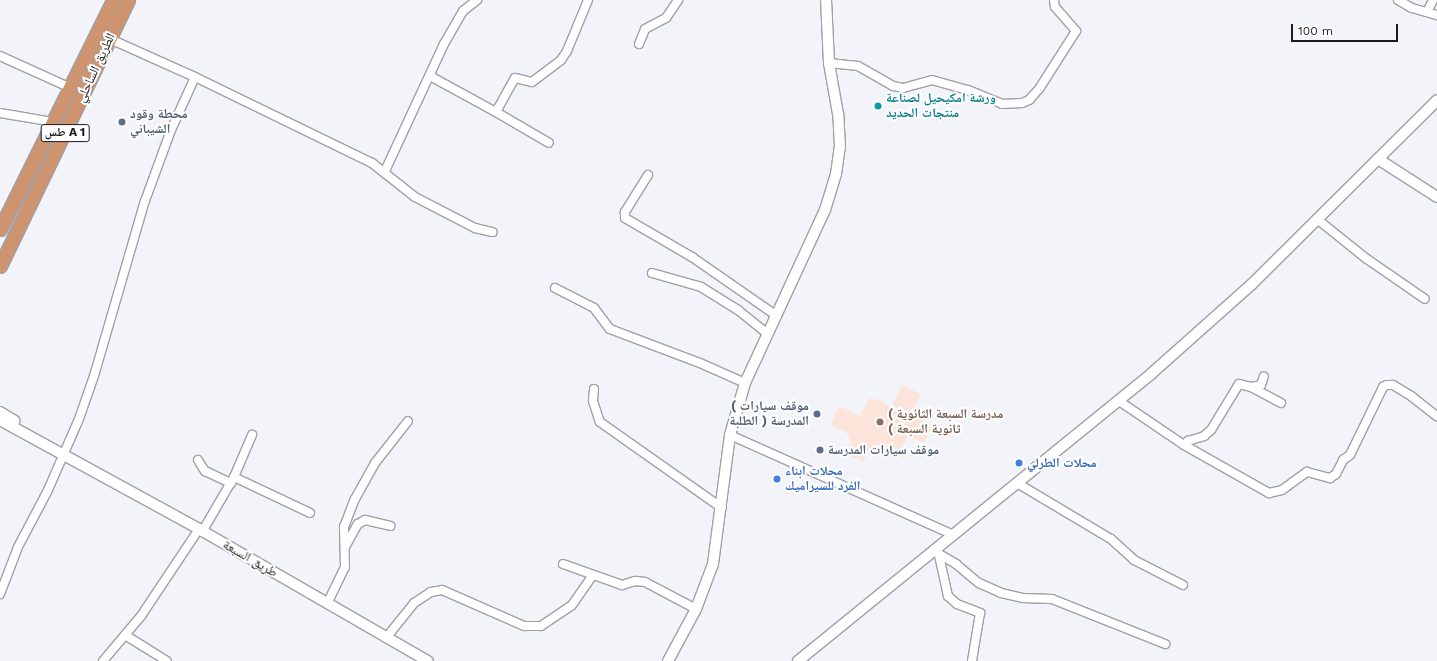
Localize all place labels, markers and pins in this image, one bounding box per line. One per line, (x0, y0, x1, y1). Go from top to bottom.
place label: ورشة امكيحيل لصناعة منتجات الحديد (886, 91, 996, 122)
marker: ورشة امكيحيل لصناعة منتجات الحديد (873, 101, 883, 111)
place label: محطة وقود الشيباني (130, 107, 188, 138)
marker: محطة وقود الشيباني (117, 117, 127, 127)
place label: ( موقف سيارات المدرسة ( الطلبة (730, 399, 809, 430)
place label: ( مدرسة السبعة الثانوية ( ثانوية السبعة (888, 407, 1003, 438)
marker: ( موقف سيارات المدرسة ( الطلبة (812, 409, 822, 419)
marker: ( مدرسة السبعة الثانوية ( ثانوية السبعة (875, 417, 885, 427)
place label: موقف سيارات المدرسة (828, 442, 939, 458)
marker: موقف سيارات المدرسة (815, 445, 825, 455)
place label: محلات الطرلي (1027, 455, 1097, 471)
marker: محلات الطرلي (1014, 458, 1024, 468)
place label: محلات ابناء الفرد للسيراميك (785, 464, 860, 495)
marker: محلات ابناء الفرد للسيراميك (772, 474, 782, 484)

